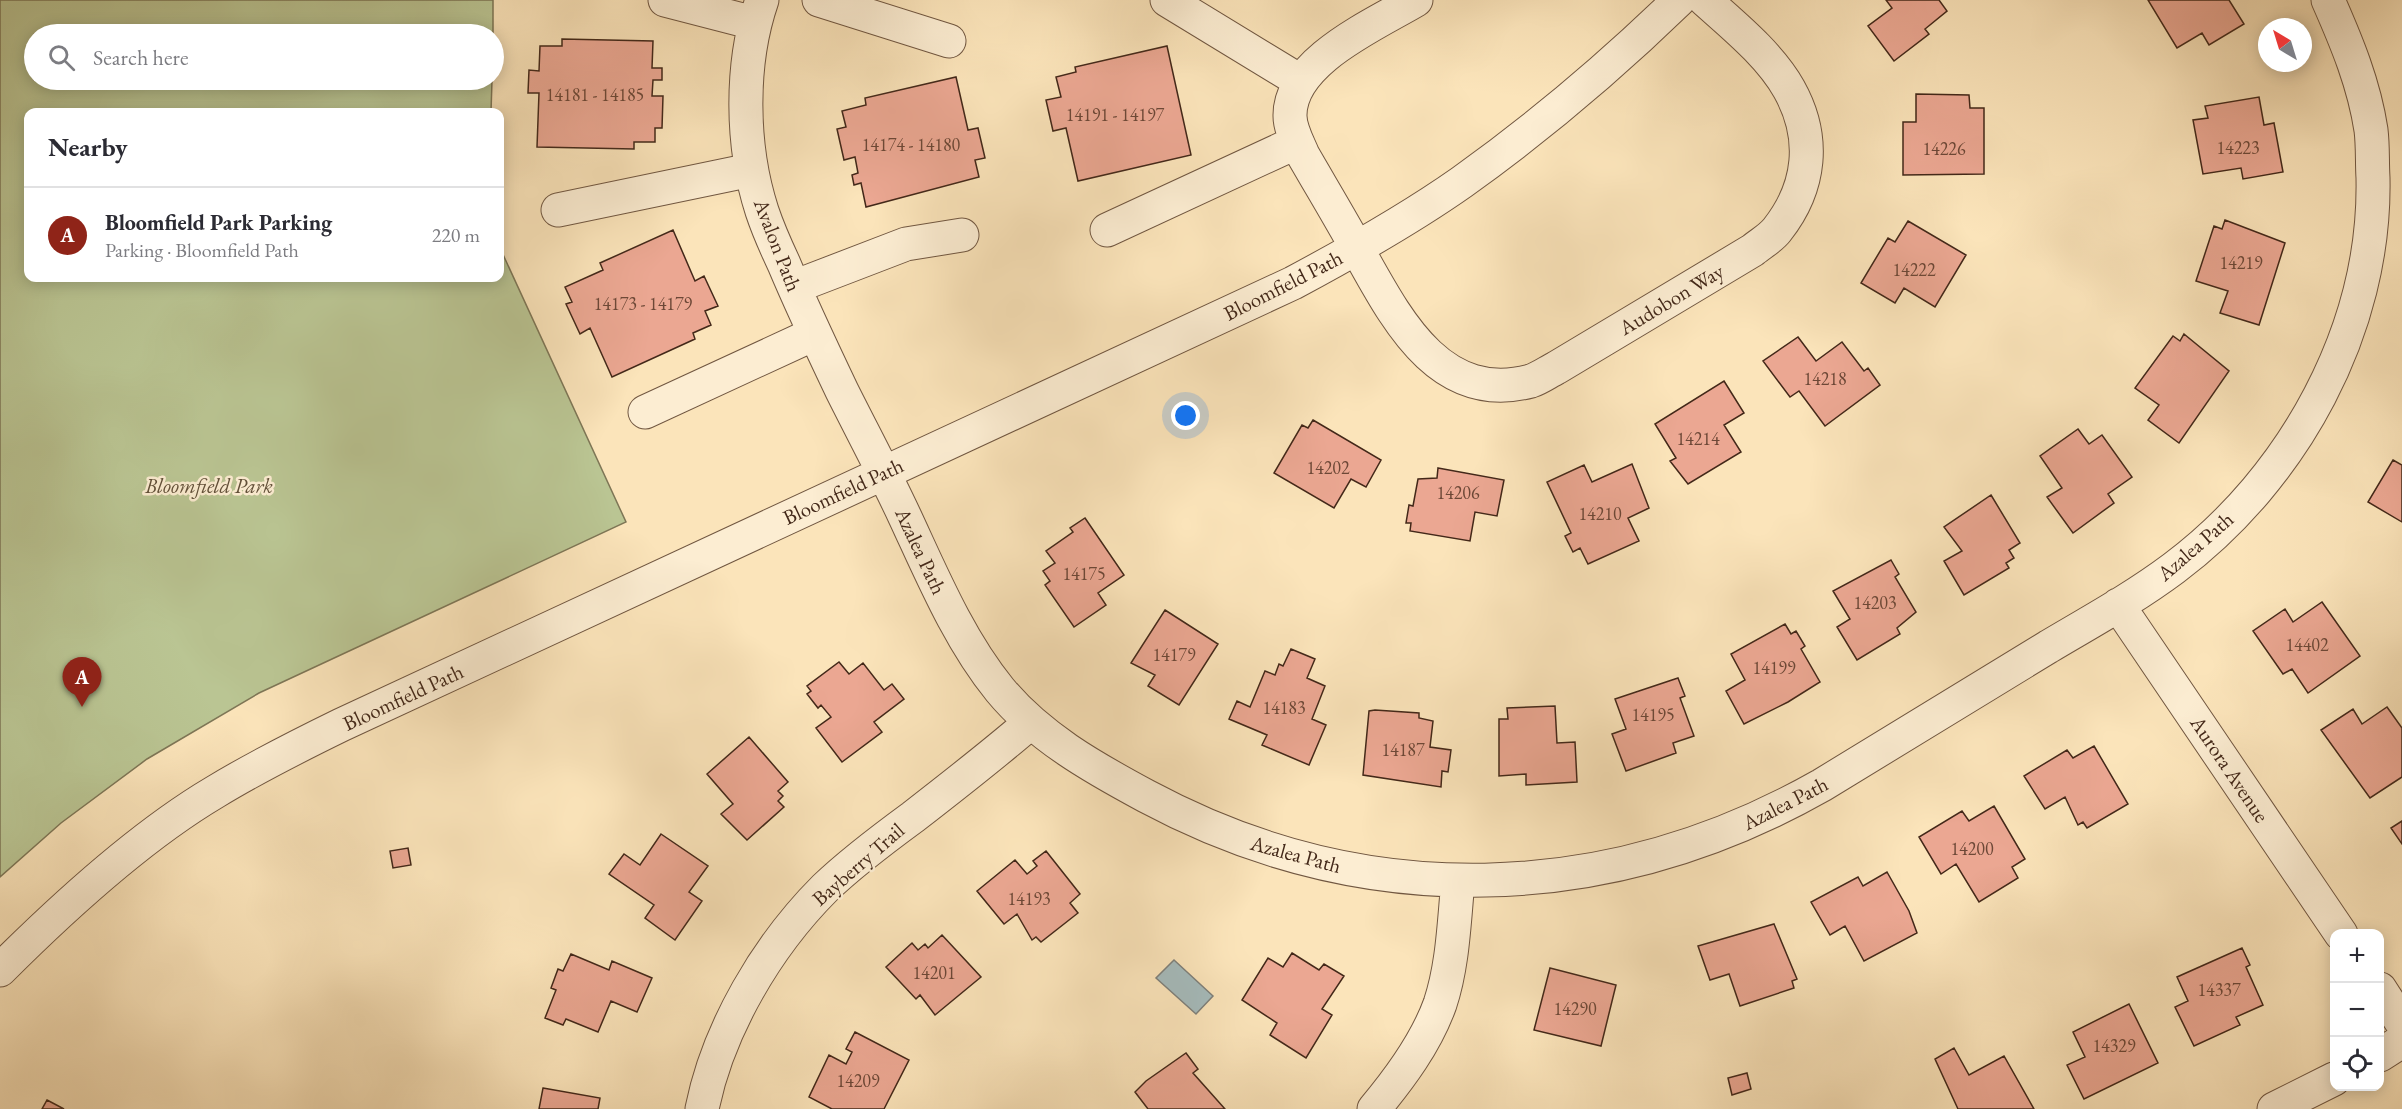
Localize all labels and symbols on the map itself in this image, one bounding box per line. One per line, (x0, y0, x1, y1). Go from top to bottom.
north arrow (2258, 18, 2312, 72)
house number: 14181 - 14185 (546, 83, 644, 106)
house number: 14191 - 14197 (1066, 103, 1165, 126)
house number: 14174 - 14180 (862, 133, 961, 156)
house number: 14223 (2216, 136, 2260, 159)
house number: 14226 (1922, 137, 1966, 160)
street label: Avalon Path (748, 194, 808, 295)
street label: Bloomfield Path (1219, 243, 1347, 326)
house number: 14219 (2219, 251, 2263, 274)
street label: Audobon Way (1613, 257, 1729, 341)
house number: 14222 (1892, 258, 1936, 281)
house number: 14173 - 14179 (594, 292, 693, 315)
house number: 14218 (1803, 367, 1847, 390)
your location (1171, 401, 1200, 430)
house number: 14214 (1676, 427, 1720, 450)
street label: Bloomfield Path (778, 451, 908, 531)
house number: 14202 (1306, 456, 1350, 479)
park label: Bloomfield Park (144, 472, 273, 499)
house number: 14206 (1436, 481, 1480, 504)
street label: Azalea Path (889, 502, 953, 599)
house number: 14210 (1578, 502, 1622, 525)
street label: Azalea Path (2150, 505, 2239, 587)
house number: 14175 (1062, 562, 1106, 585)
house number: 14203 (1853, 591, 1897, 614)
house number: 14402 (2285, 633, 2329, 656)
house number: 14179 (1152, 643, 1196, 666)
house number: 14199 (1752, 656, 1796, 679)
street label: Bloomfield Path (338, 657, 468, 737)
pin: A (62, 658, 101, 707)
house number: 14183 (1262, 696, 1306, 719)
house number: 14195 (1631, 703, 1675, 726)
street label: Aurora Avenue (2184, 710, 2276, 827)
house number: 14187 (1381, 738, 1425, 761)
street label: Azalea Path (1737, 770, 1833, 836)
street label: Bayberry Trail (806, 817, 910, 911)
street label: Azalea Path (1247, 829, 1344, 879)
house number: 14200 (1950, 837, 1994, 860)
house number: 14193 (1007, 887, 1051, 910)
house number: 14201 (912, 961, 956, 984)
house number: 14337 (2197, 978, 2241, 1001)
house number: 14290 (1553, 997, 1597, 1020)
house number: 14329 (2092, 1034, 2136, 1057)
house number: 14209 (836, 1069, 880, 1092)

